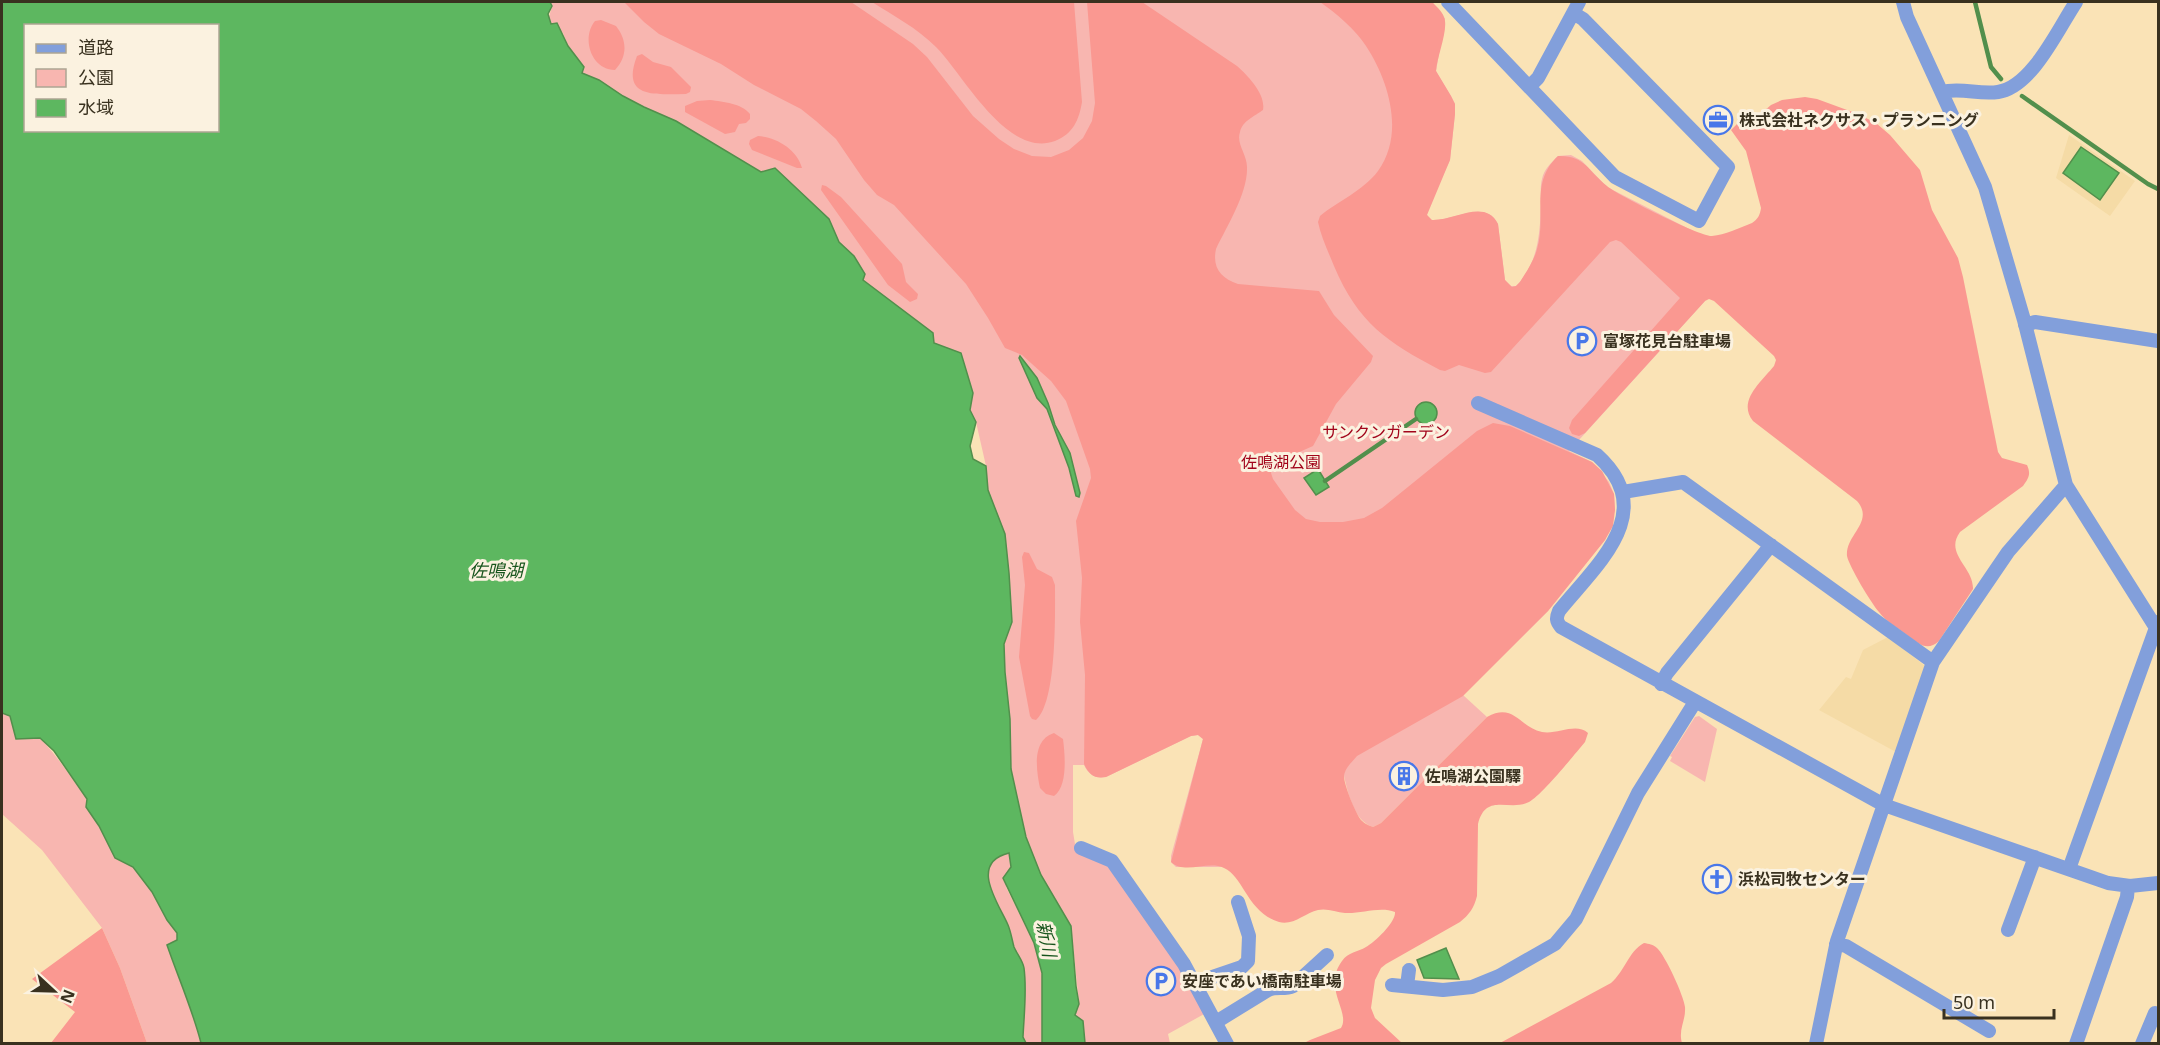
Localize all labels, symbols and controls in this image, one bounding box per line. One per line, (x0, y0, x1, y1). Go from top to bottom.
legend (24, 24, 219, 132)
text: 道路 (78, 35, 114, 59)
text: 公園 (78, 65, 114, 89)
text: 水域 (78, 95, 114, 119)
office icon: 株式会社ネクサス・プランニング (1702, 104, 1734, 136)
place label: 株式会社ネクサス・プランニング (1739, 109, 1979, 131)
parking icon: 富塚花見台駐車場 (1566, 325, 1598, 357)
place label: 富塚花見台駐車場 (1603, 330, 1731, 352)
park label: サンクンガーデン (1322, 421, 1450, 443)
park label: 佐鳴湖公園 (1241, 451, 1321, 473)
water label: 佐鳴湖 (469, 558, 526, 582)
building icon: 佐鳴湖公園驛 (1388, 760, 1420, 792)
place label: 佐鳴湖公園驛 (1424, 765, 1521, 787)
church icon: 浜松司牧センター (1701, 863, 1733, 895)
place label: 浜松司牧センター (1738, 868, 1866, 890)
water label: 新川 (1032, 919, 1063, 961)
north arrow (24, 961, 84, 1021)
parking icon: 安座であい橋南駐車場 (1145, 965, 1177, 997)
place label: 安座であい橋南駐車場 (1182, 970, 1342, 992)
scale bar (1944, 982, 2054, 1020)
text: N (55, 986, 81, 1007)
text: 50 m (1953, 990, 1995, 1014)

